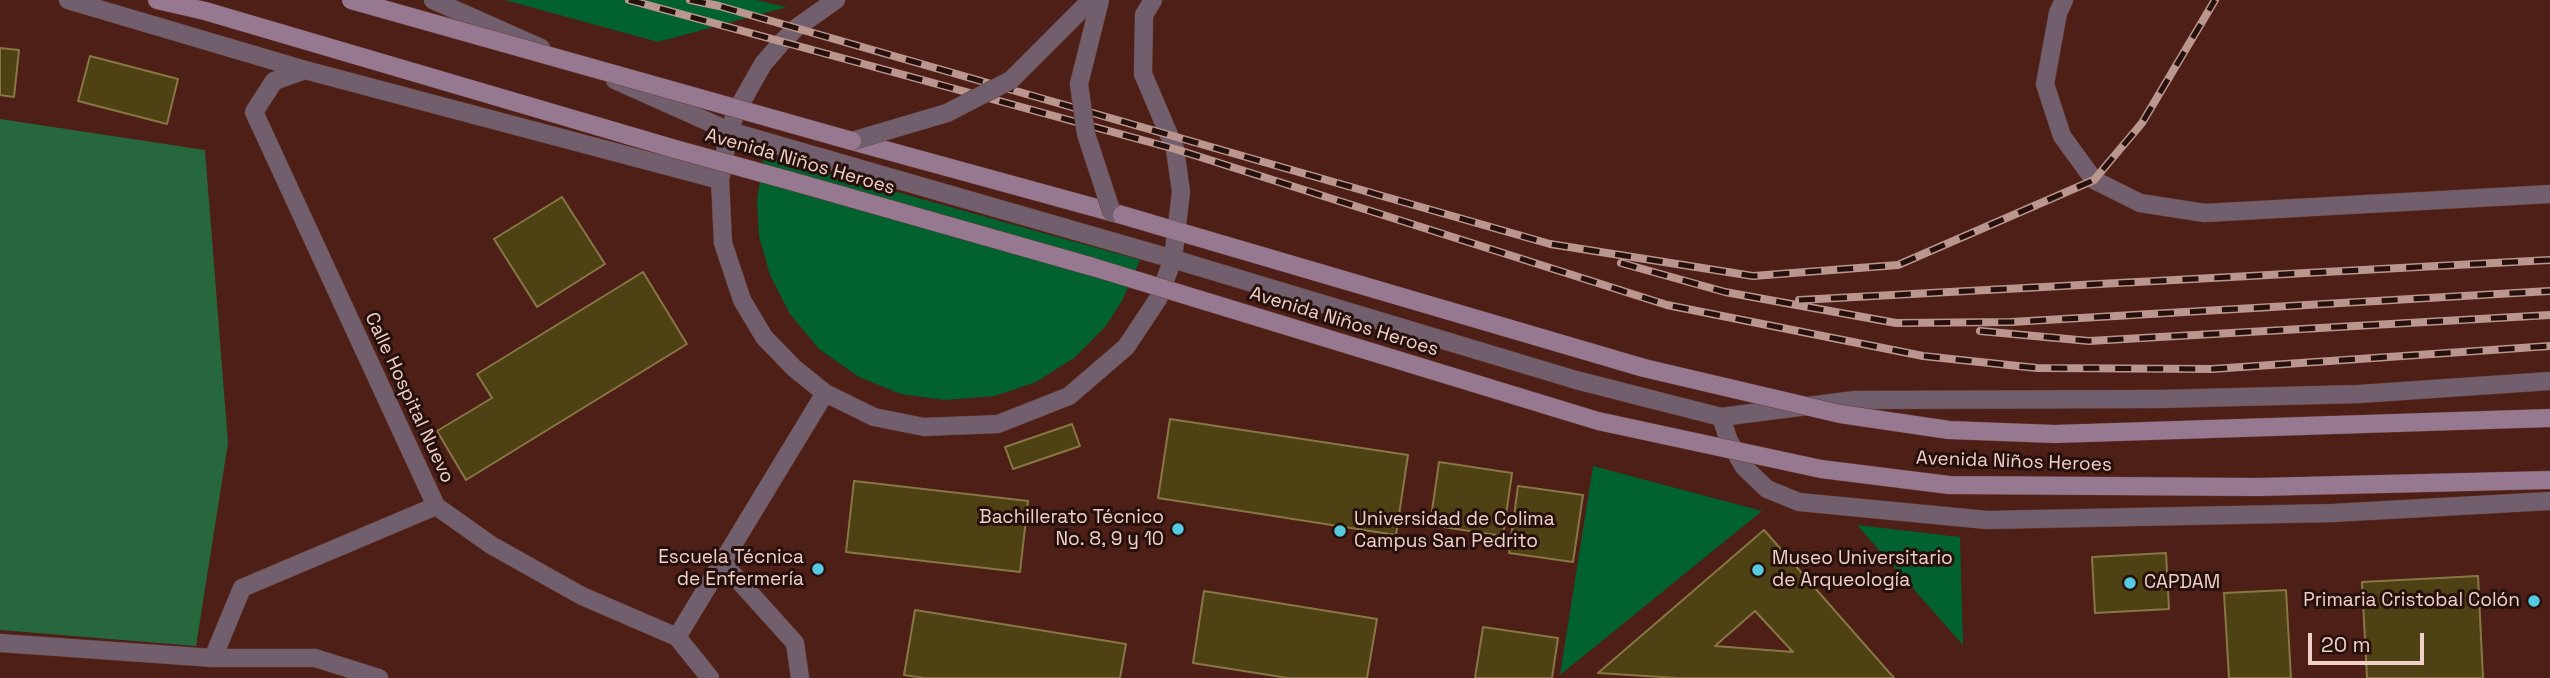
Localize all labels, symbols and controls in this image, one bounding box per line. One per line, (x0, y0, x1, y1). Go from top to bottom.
street label: Avenida Niños Heroes (703, 124, 897, 200)
street label: Avenida Niños Heroes (1247, 282, 1441, 362)
street label: Calle Hospital Nuevo (359, 309, 459, 487)
street label: Avenida Niños Heroes (1916, 447, 2112, 477)
place label: Bachillerato Técnico No. 8, 9 y 10 (979, 507, 1164, 551)
place label: Universidad de Colima Campus San Pedrito (1354, 509, 1555, 553)
marker: Bachillerato Técnico No. 8, 9 y 10 (1170, 521, 1186, 537)
marker: Universidad de Colima Campus San Pedrito (1332, 523, 1348, 539)
place label: Escuela Técnica de Enfermería (658, 547, 804, 591)
place label: Museo Universitario de Arqueología (1772, 548, 1953, 592)
marker: Escuela Técnica de Enfermería (810, 561, 826, 577)
marker: Museo Universitario de Arqueología (1750, 562, 1766, 578)
place label: CAPDAM (2144, 572, 2220, 594)
marker: CAPDAM (2122, 575, 2138, 591)
place label: Primaria Cristobal Colón (2303, 590, 2520, 612)
marker: Primaria Cristobal Colón (2526, 593, 2542, 609)
scale bar (2312, 618, 2428, 662)
text: 20 m (2321, 631, 2371, 658)

